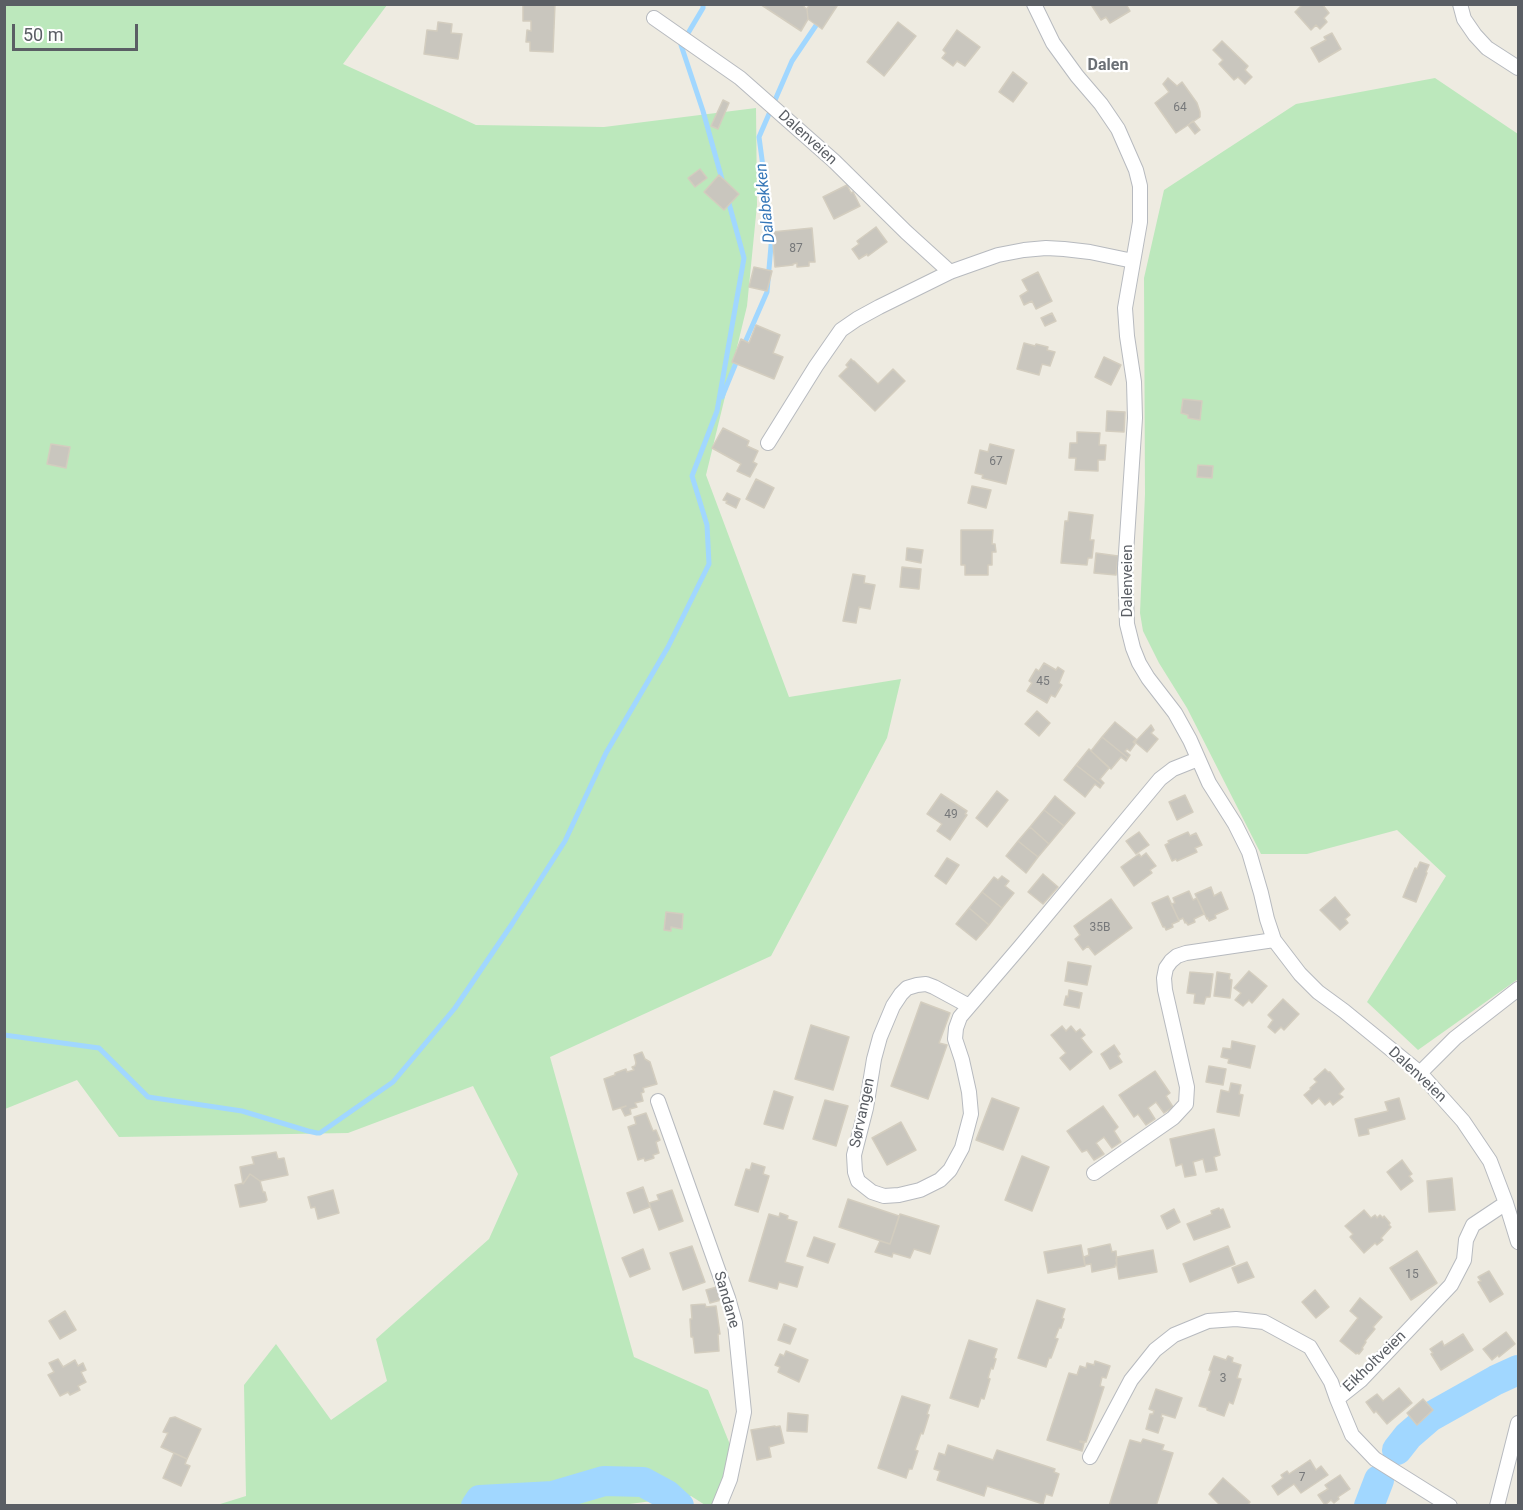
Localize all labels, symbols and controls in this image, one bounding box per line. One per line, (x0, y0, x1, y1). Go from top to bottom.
scale bar (15, 12, 141, 50)
text: 50 m (23, 24, 63, 45)
district label: Dalen (1088, 56, 1128, 76)
house number: 64 (1173, 101, 1187, 115)
street label: Dalenveien (774, 107, 840, 169)
water label: Dalabekken (752, 162, 780, 244)
house number: 87 (789, 242, 803, 256)
house number: 67 (989, 455, 1003, 469)
street label: Dalenveien (1119, 545, 1137, 617)
house number: 45 (1036, 675, 1050, 689)
house number: 49 (944, 808, 958, 822)
house number: 35B (1090, 921, 1110, 935)
street label: Dalenveien (1384, 1044, 1450, 1106)
street label: Sørvangen (847, 1076, 879, 1150)
house number: 15 (1405, 1268, 1419, 1282)
street label: Sandane (709, 1270, 743, 1330)
street label: Eikholtveien (1340, 1328, 1410, 1396)
house number: 3 (1220, 1372, 1226, 1386)
house number: 7 (1299, 1471, 1305, 1485)

